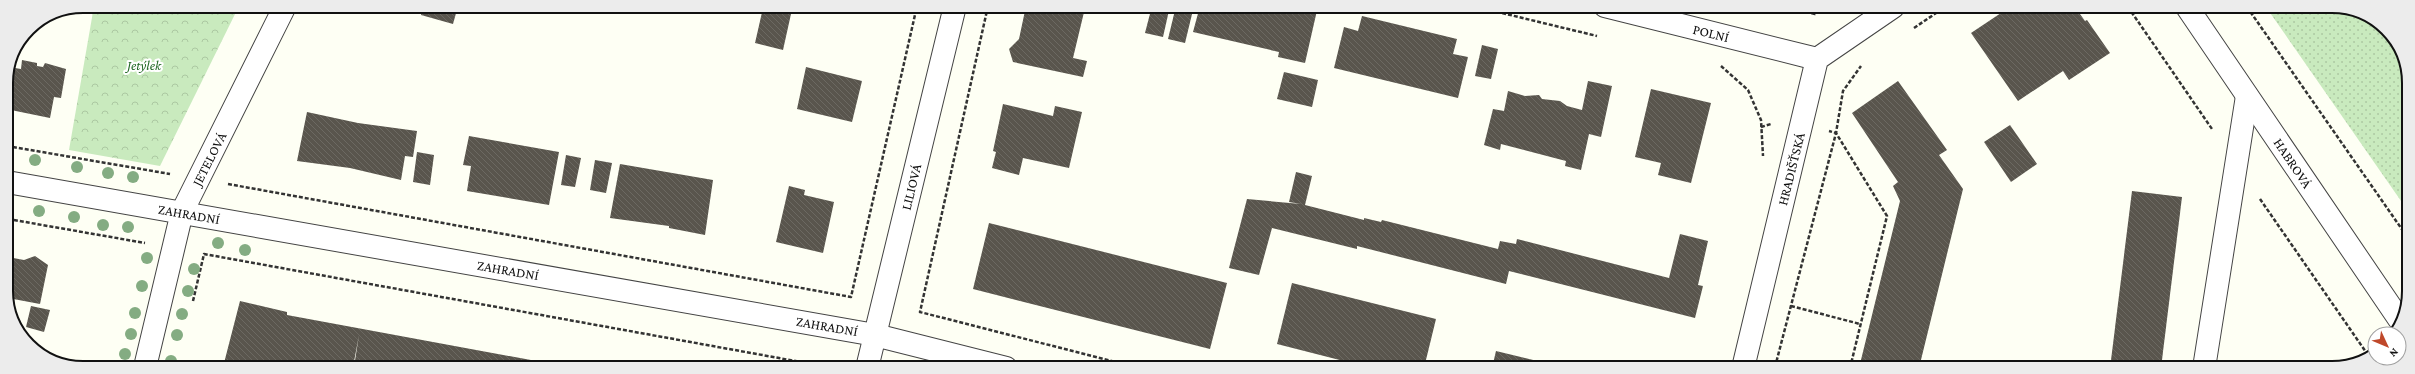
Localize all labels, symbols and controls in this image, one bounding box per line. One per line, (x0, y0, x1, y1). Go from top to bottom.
street label: POLNÍ (1691, 21, 1731, 45)
park label: Jetýlek (124, 57, 162, 73)
street label: JETELOVÁ (188, 129, 229, 191)
street label: HRADIŠŤSKÁ (1774, 131, 1808, 207)
street label: HABROVÁ (2270, 135, 2316, 191)
street label: LILIOVÁ (898, 162, 924, 212)
street label: ZAHRADNÍ (157, 201, 221, 227)
street label: ZAHRADNÍ (476, 257, 540, 283)
street label: ZAHRADNÍ (795, 313, 859, 339)
north arrow (2367, 326, 2407, 366)
text: N (2387, 346, 2401, 360)

